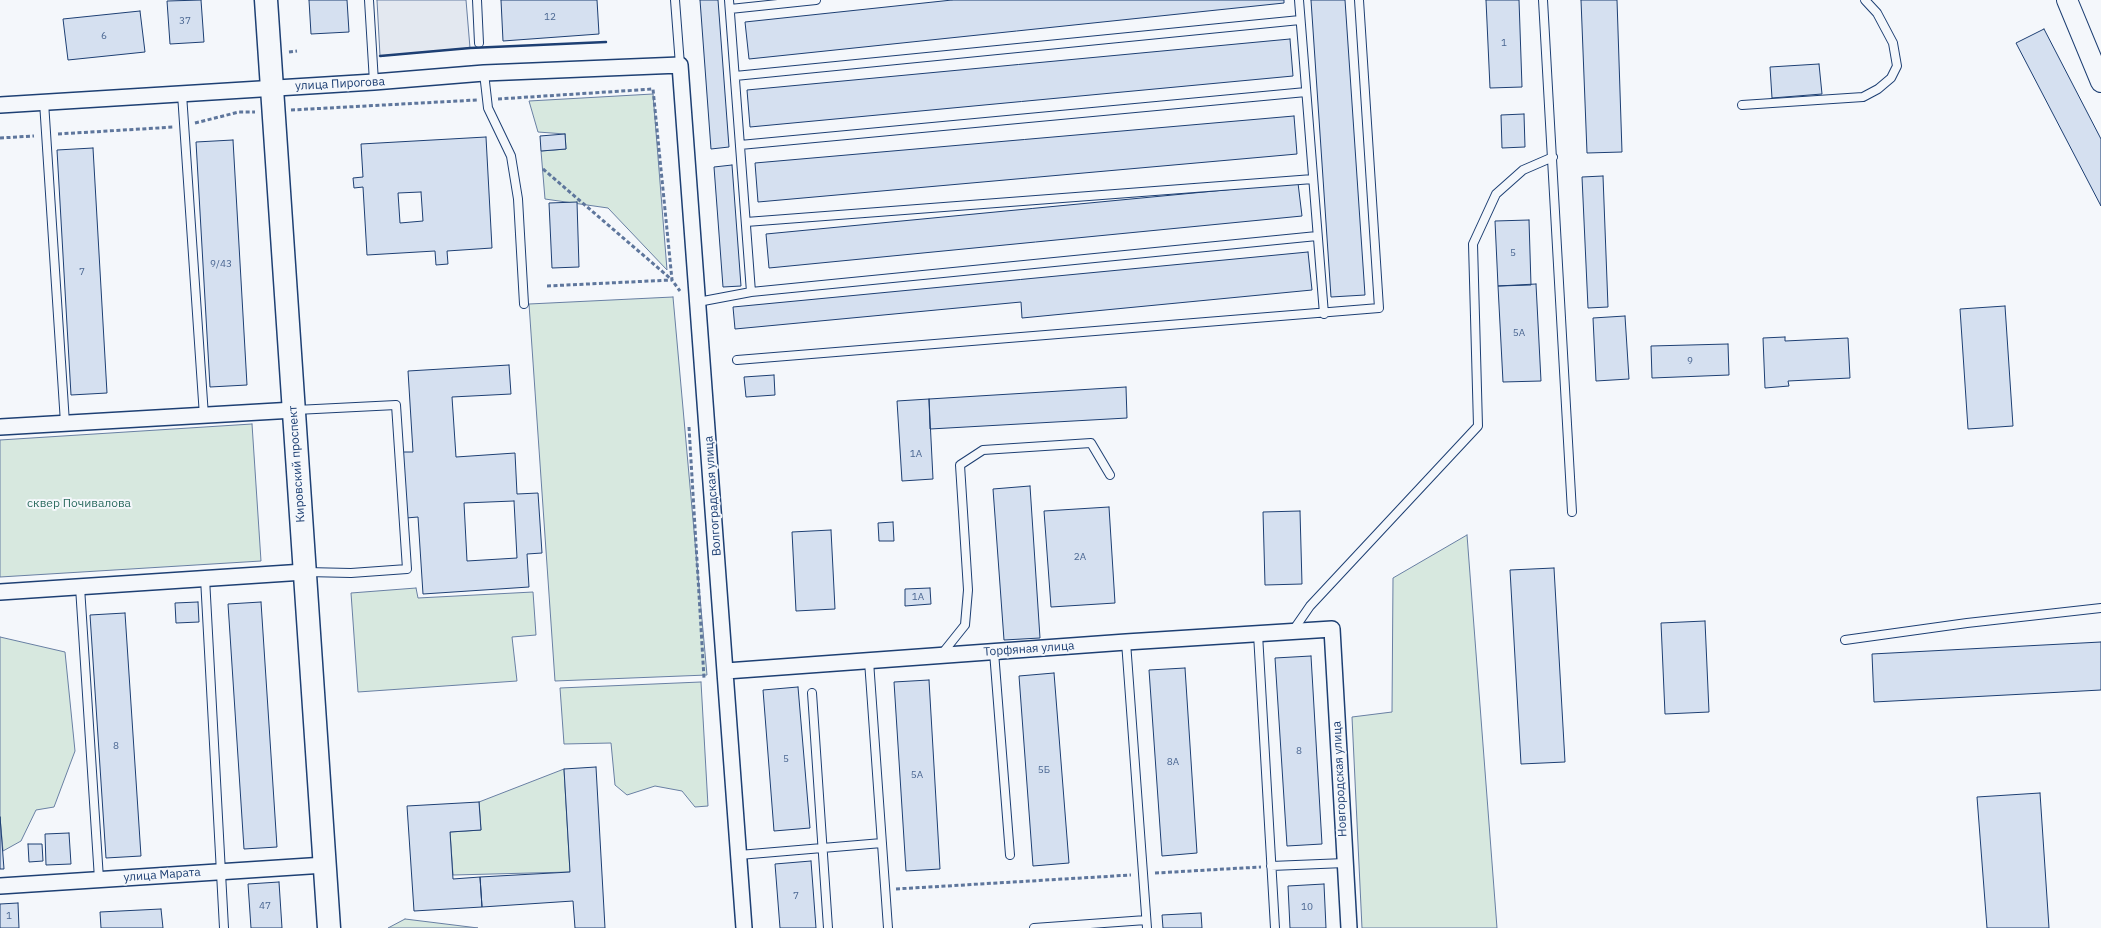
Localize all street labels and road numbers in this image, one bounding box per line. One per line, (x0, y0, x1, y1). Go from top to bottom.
street label: улица Пирогова (295, 74, 385, 94)
street label: Кировский проспект (286, 405, 308, 523)
street label: Волгоградская улица (702, 435, 724, 557)
street label: Торфяная улица (983, 639, 1075, 659)
street label: Новгородская улица (1330, 721, 1350, 837)
street label: улица Марата (123, 865, 201, 885)

